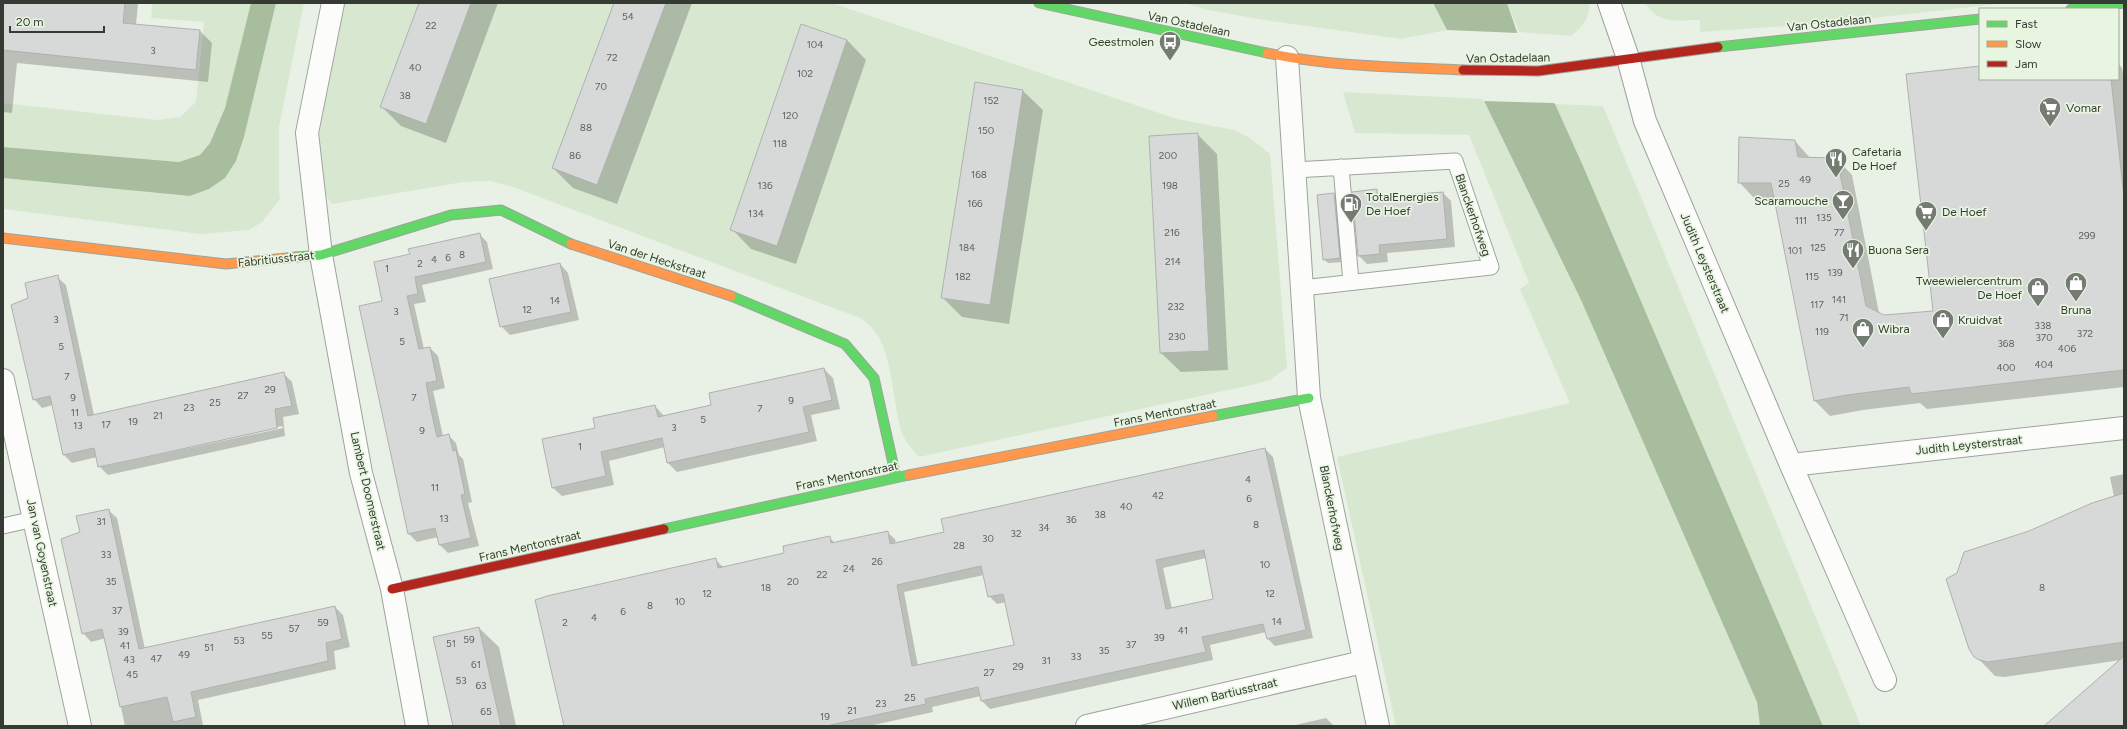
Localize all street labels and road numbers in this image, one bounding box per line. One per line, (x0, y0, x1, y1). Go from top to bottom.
street label: Van Ostadelaan (1146, 8, 1232, 40)
street label: Van Ostadelaan (1786, 12, 1872, 34)
street label: Van Ostadelaan (1466, 50, 1551, 66)
street label: Blanckerhofweg (1452, 172, 1494, 258)
street label: Judith Leysterstraat (1678, 211, 1733, 316)
street label: Van der Heckstraat (606, 236, 709, 282)
street label: Fabritiusstraat (237, 248, 315, 270)
street label: Frans Mentonstraat (1112, 396, 1218, 430)
street label: Lambert Doomerstraat (347, 430, 389, 552)
street label: Judith Leysterstraat (1915, 432, 2024, 458)
street label: Frans Mentonstraat (795, 458, 900, 494)
street label: Blanckerhofweg (1317, 464, 1347, 552)
street label: Jan van Goyenstraat (24, 498, 60, 609)
street label: Frans Mentonstraat (478, 527, 583, 565)
street label: Willem Bartiusstraat (1171, 675, 1279, 713)

